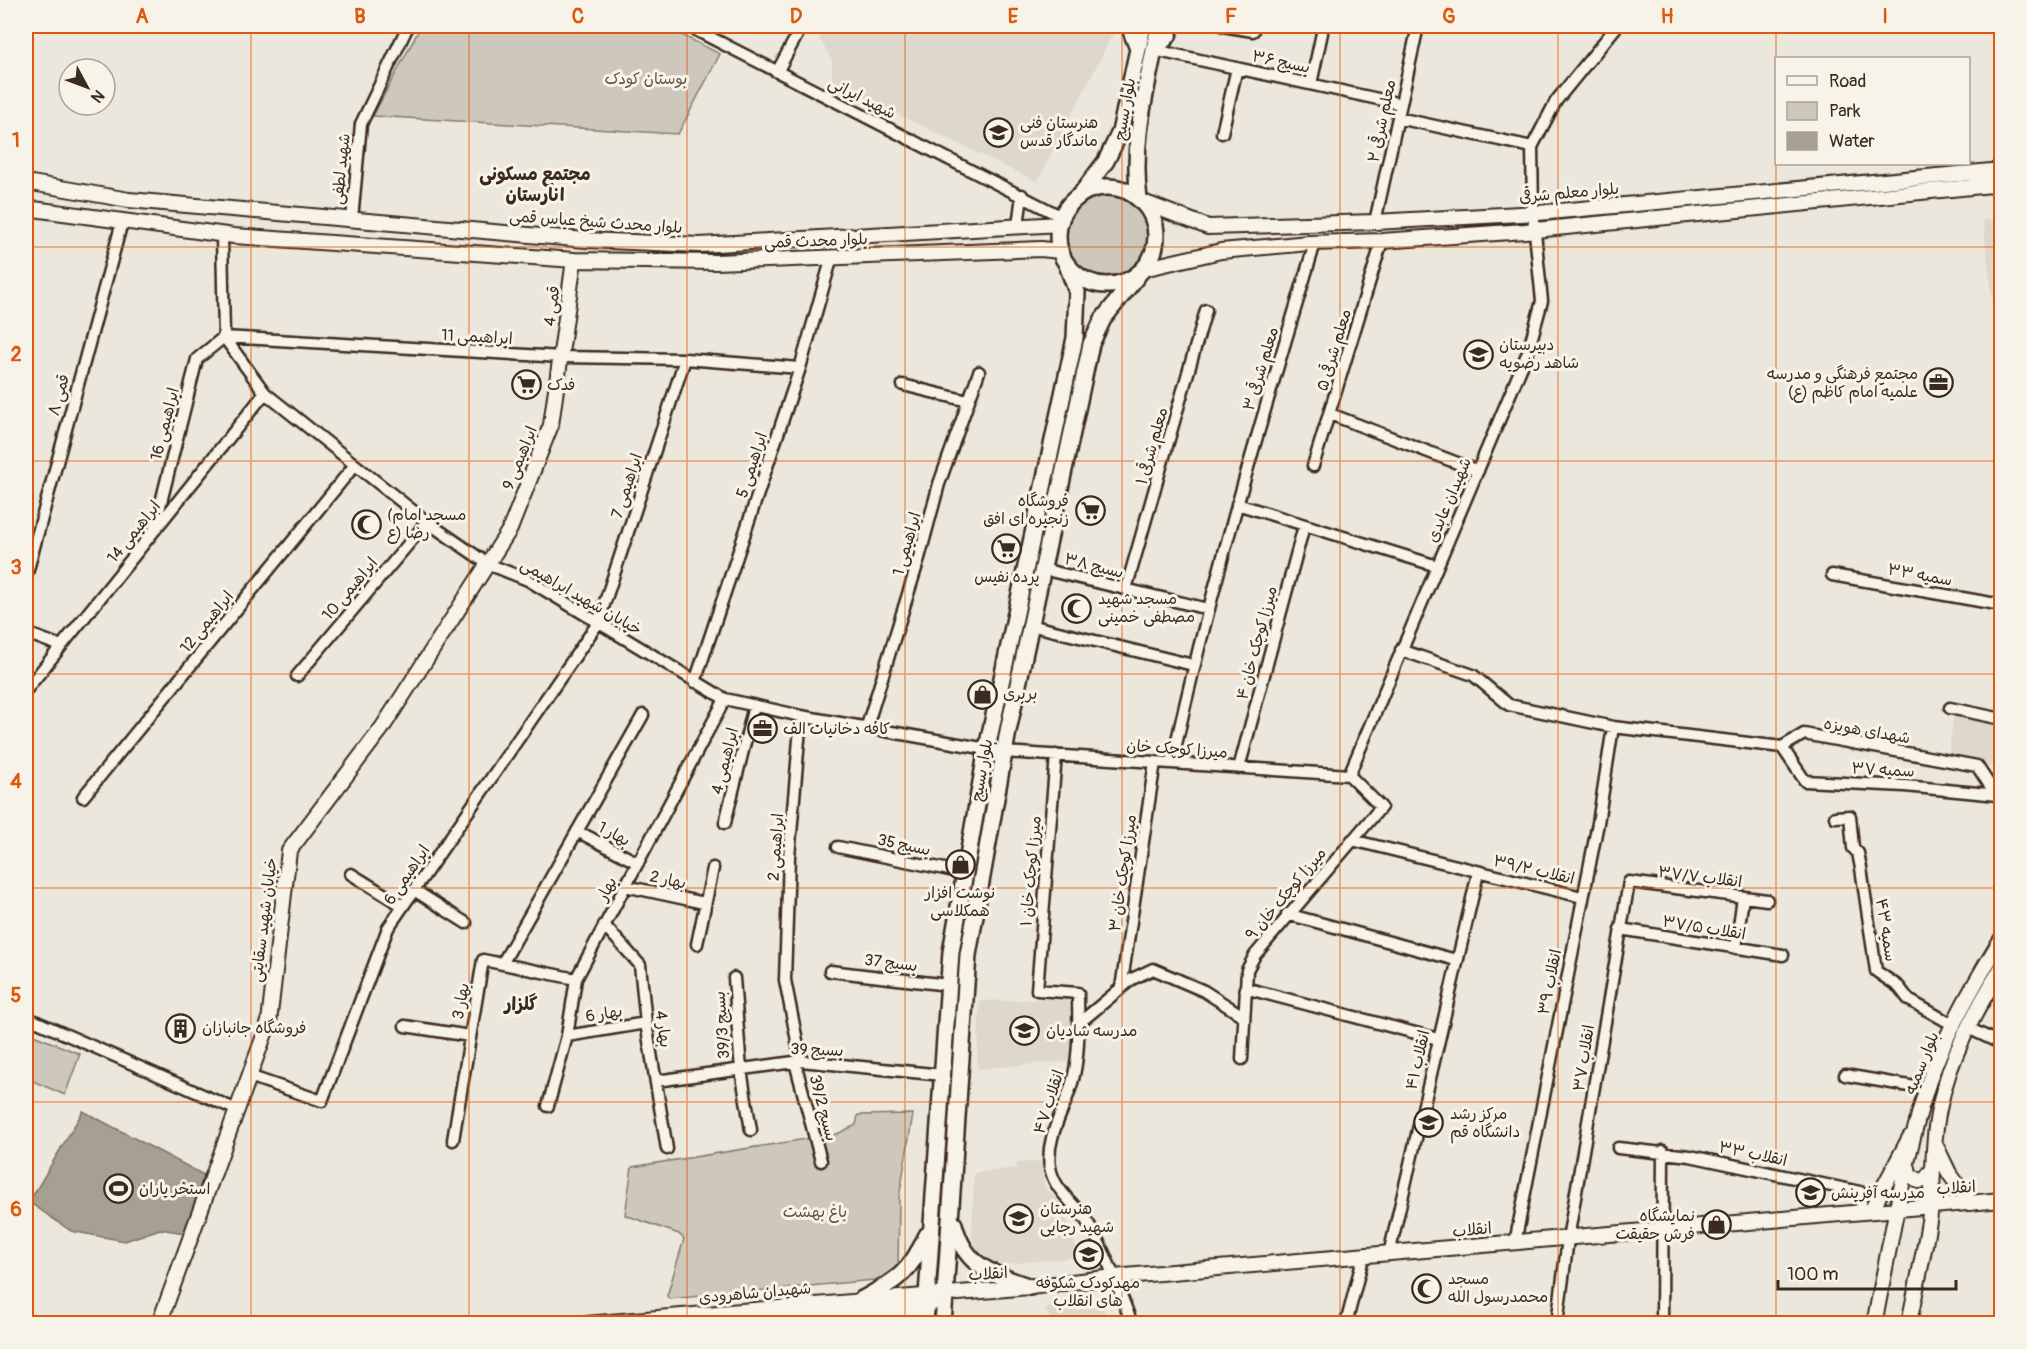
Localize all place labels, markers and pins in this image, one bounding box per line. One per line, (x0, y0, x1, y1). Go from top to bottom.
place label: هنرستان فنی ماندگار قدس (1020, 113, 1098, 151)
school or university icon: هنرستان فنی ماندگار قدس (983, 116, 1015, 148)
place label: دبیرستان شاهد رضویه (1499, 335, 1579, 373)
school or university icon: دبیرستان شاهد رضویه (1462, 338, 1494, 370)
place label: مجتمع فرهنگی و مدرسه علمیه امام کاظم (ع) (1767, 364, 1918, 404)
office icon: مجتمع فرهنگی و مدرسه علمیه امام کاظم (ع) (1923, 367, 1955, 399)
supermarket icon: فدک (510, 369, 542, 401)
place label: فدک (547, 375, 575, 395)
place label: فروشگاه زنجیره ای افق (983, 491, 1069, 529)
supermarket icon: فروشگاه زنجیره ای افق (1074, 494, 1106, 526)
place label: (مسجد امام رضا (ع (387, 505, 466, 544)
mosque icon: (مسجد امام رضا (ع (350, 508, 382, 540)
supermarket icon: پرده نفیس (991, 533, 1023, 565)
place label: پرده نفیس (974, 567, 1040, 587)
place label: مسجد شهید مصطفی خمینی (1098, 589, 1195, 627)
mosque icon: مسجد شهید مصطفی خمینی (1061, 592, 1093, 624)
shop icon: بربری (966, 678, 998, 710)
place label: بربری (1003, 684, 1037, 704)
office icon: کافه دخانیات الف (746, 713, 778, 745)
place label: کافه دخانیات الف (783, 719, 890, 739)
shop icon: نوشت افزار همکلاسی (944, 849, 976, 881)
place label: نوشت افزار همکلاسی (923, 883, 995, 921)
building icon: فروشگاه جانبازان (165, 1012, 197, 1044)
school or university icon: مدرسه شادیان (1009, 1015, 1041, 1047)
place label: فروشگاه جانبازان (202, 1018, 306, 1038)
place label: مدرسه شادیان (1046, 1021, 1138, 1041)
place label: مرکز رشد دانشگاه قم (1450, 1104, 1520, 1144)
school or university icon: مرکز رشد دانشگاه قم (1413, 1107, 1445, 1139)
sports icon: استخر یاران (102, 1173, 134, 1205)
school or university icon: مدرسه آفرینش (1794, 1177, 1826, 1209)
place label: استخر یاران (139, 1179, 210, 1199)
place label: مدرسه آفرینش (1831, 1183, 1925, 1203)
place label: هنرستان شهید رجایی (1040, 1199, 1114, 1237)
school or university icon: هنرستان شهید رجایی (1003, 1202, 1035, 1234)
place label: نمایشگاه فرش حقیقت (1615, 1206, 1695, 1244)
shop icon: نمایشگاه فرش حقیقت (1700, 1209, 1732, 1241)
school or university icon: مهدکودک شکوفه های انقلاب (1072, 1239, 1104, 1271)
place label: مسجد محمدرسول الله (1448, 1269, 1548, 1307)
mosque icon: مسجد محمدرسول الله (1411, 1272, 1443, 1304)
place label: مهدکودک شکوفه های انقلاب (1036, 1273, 1140, 1311)

